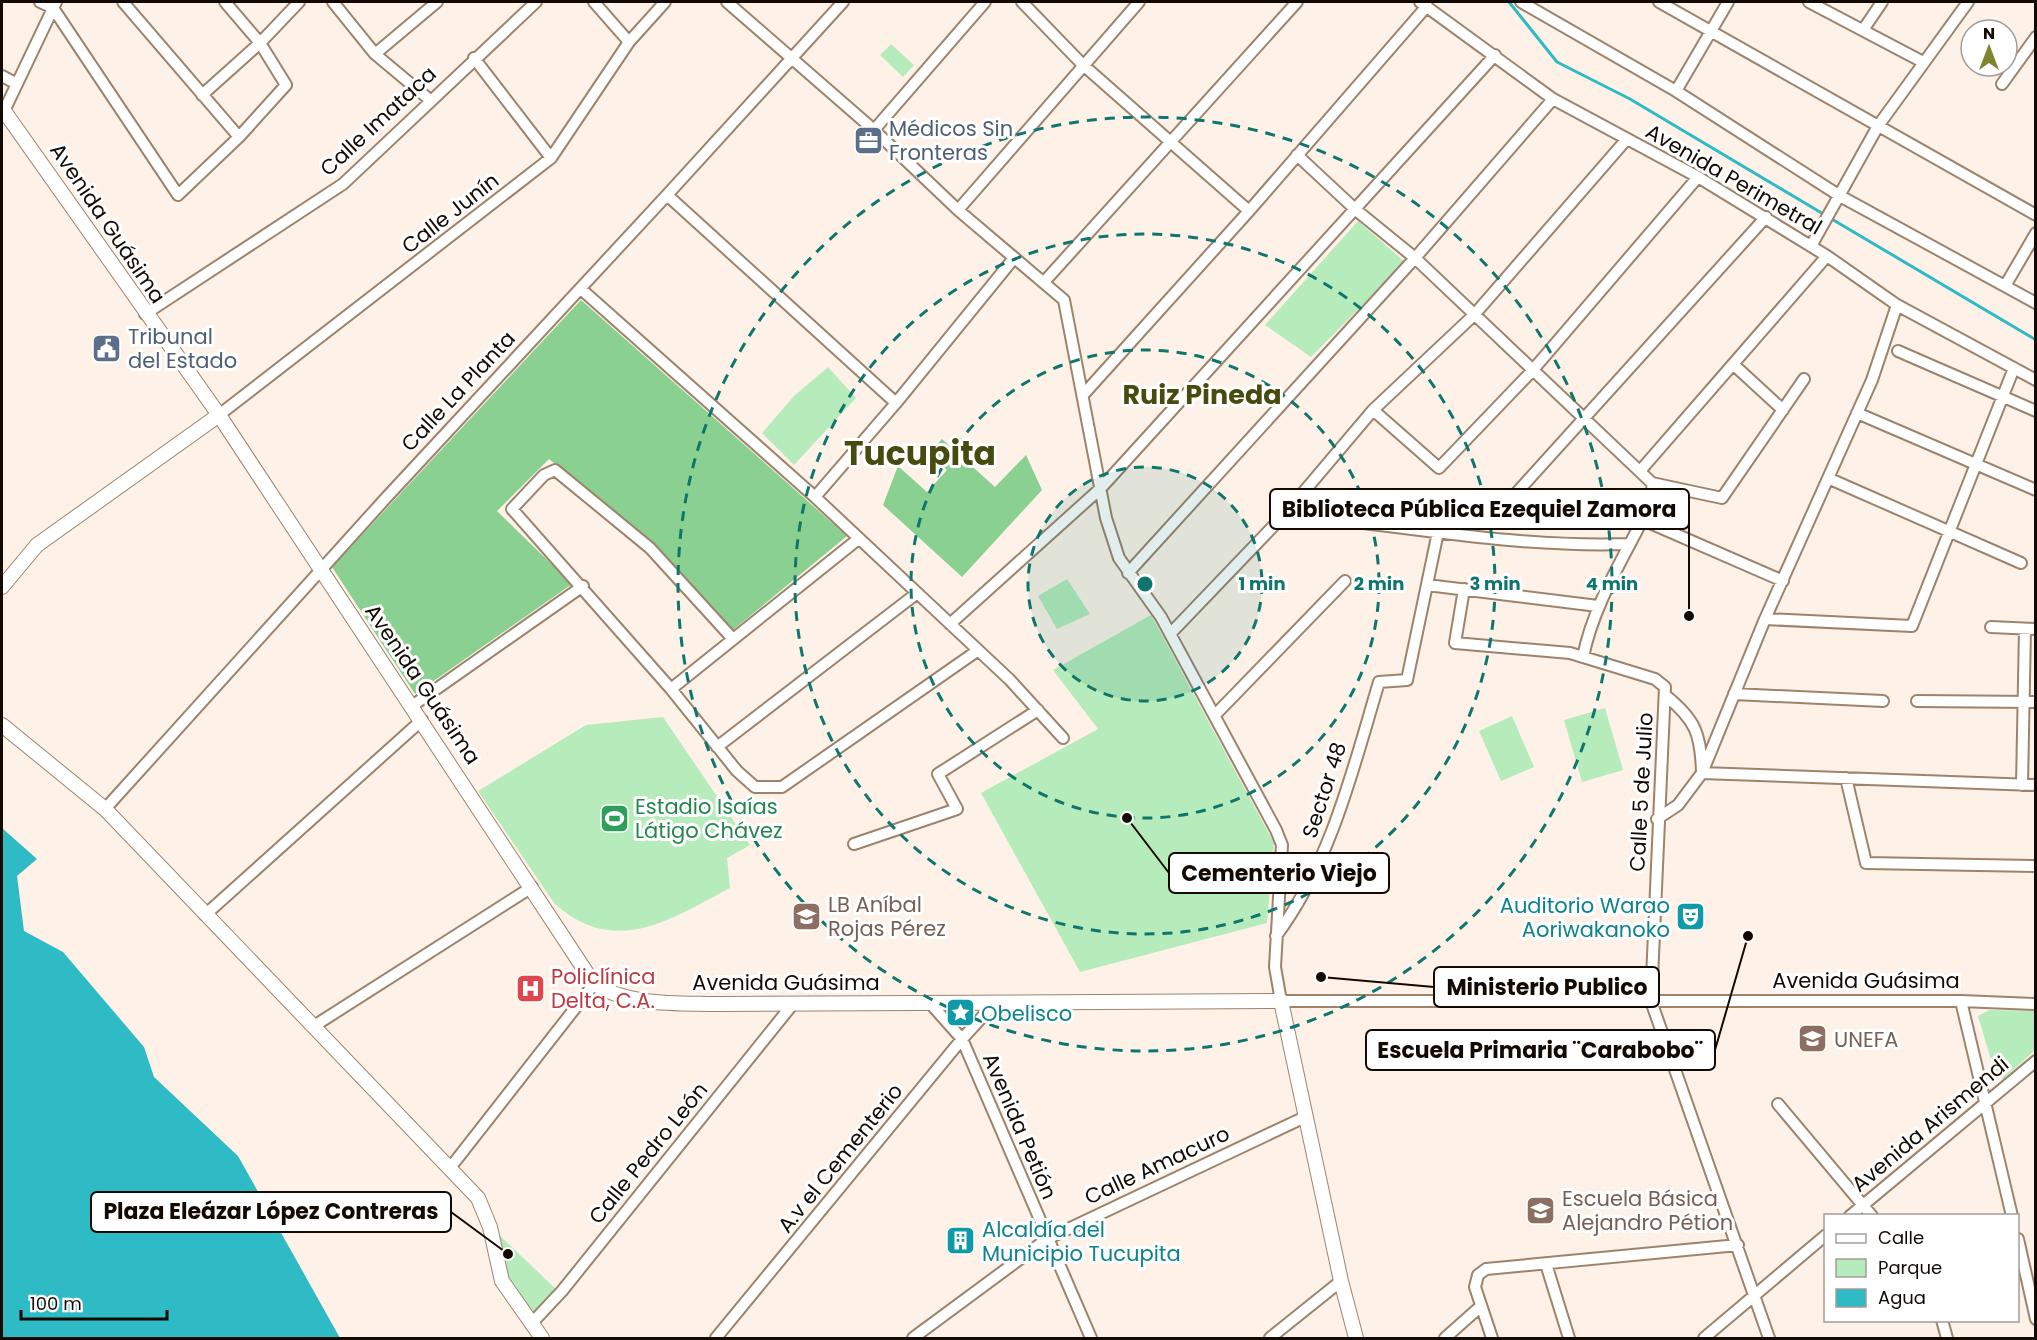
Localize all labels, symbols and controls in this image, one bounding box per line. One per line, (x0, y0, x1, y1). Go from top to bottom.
north arrow (1959, 18, 2019, 78)
text: N (1983, 22, 1995, 45)
street label: Calle Imataca (314, 60, 442, 182)
place label: Médicos Sin Fronteras (889, 114, 1013, 167)
street label: Avenida Perimetral (1640, 117, 1828, 241)
office icon: Médicos Sin Fronteras (852, 124, 884, 156)
street label: Avenida Guásima (44, 137, 172, 309)
street label: Calle Junín (395, 166, 505, 260)
place label: Tribunal del Estado (128, 322, 237, 375)
street label: Calle La Planta (395, 324, 521, 458)
public building icon: Tribunal del Estado (91, 332, 123, 364)
district label: Ruiz Pineda (1122, 376, 1282, 413)
district label: Tucupita (844, 430, 996, 477)
callout: Biblioteca Pública Ezequiel Zamora (1270, 489, 1689, 529)
text: Biblioteca Pública Ezequiel Zamora (1282, 494, 1676, 525)
text: 1 min (1238, 571, 1286, 596)
text: 2 min (1354, 571, 1404, 596)
text: 3 min (1469, 571, 1521, 596)
text: 4 min (1586, 571, 1638, 596)
centre of rings (1135, 574, 1155, 594)
street label: Avenida Guásima (359, 598, 487, 770)
street label: Calle 5 de Julio (1622, 712, 1660, 872)
street label: Sector 48 (1295, 738, 1353, 842)
place label: Estadio Isaías Látigo Chávez (635, 792, 783, 845)
sports icon: Estadio Isaías Látigo Chávez (598, 802, 630, 834)
callout: Cementerio Viejo (1169, 853, 1389, 893)
text: Cementerio Viejo (1181, 858, 1377, 889)
place label: LB Aníbal Rojas Pérez (828, 890, 946, 943)
place label: Auditorio Warao Aoriwakanoko (1500, 891, 1670, 944)
school or university icon: LB Aníbal Rojas Pérez (791, 900, 823, 932)
theatre icon: Auditorio Warao Aoriwakanoko (1675, 901, 1707, 933)
place label: Policlínica Delta, C.A. (551, 962, 656, 1015)
street label: Avenida Guásima (1772, 966, 1960, 995)
callout: Ministerio Publico (1434, 967, 1659, 1007)
street label: Avenida Guásima (692, 968, 880, 997)
hospital icon: Policlínica Delta, C.A. (514, 972, 546, 1004)
text: Ministerio Publico (1446, 972, 1648, 1003)
place icon: Obelisco (944, 997, 976, 1029)
place label: Obelisco (981, 999, 1072, 1028)
school or university icon: UNEFA (1797, 1023, 1829, 1055)
place label: UNEFA (1834, 1025, 1898, 1054)
callout: Escuela Primaria ¨Carabobo¨ (1366, 1030, 1715, 1070)
text: Escuela Primaria ¨Carabobo¨ (1377, 1035, 1703, 1066)
street label: Avenida Petión (976, 1048, 1064, 1204)
street label: Avenida Arismendi (1845, 1050, 2015, 1198)
street label: Calle Pedro León (582, 1076, 714, 1230)
street label: A.v el Cementerio (771, 1077, 909, 1239)
street label: Calle Amacuro (1080, 1119, 1234, 1211)
place label: Escuela Básica Alejandro Pétion (1562, 1184, 1733, 1237)
callout: Plaza Eleázar López Contreras (91, 1192, 451, 1232)
school or university icon: Escuela Básica Alejandro Pétion (1525, 1194, 1557, 1226)
text: Plaza Eleázar López Contreras (103, 1196, 439, 1227)
legend (1824, 1214, 2019, 1322)
place label: Alcaldía del Municipio Tucupita (982, 1215, 1181, 1268)
building icon: Alcaldía del Municipio Tucupita (945, 1225, 977, 1257)
text: Calle (1878, 1225, 1924, 1250)
text: Parque (1878, 1255, 1942, 1280)
scale bar (21, 1283, 166, 1321)
text: Agua (1878, 1285, 1926, 1310)
text: 100 m (30, 1291, 82, 1316)

